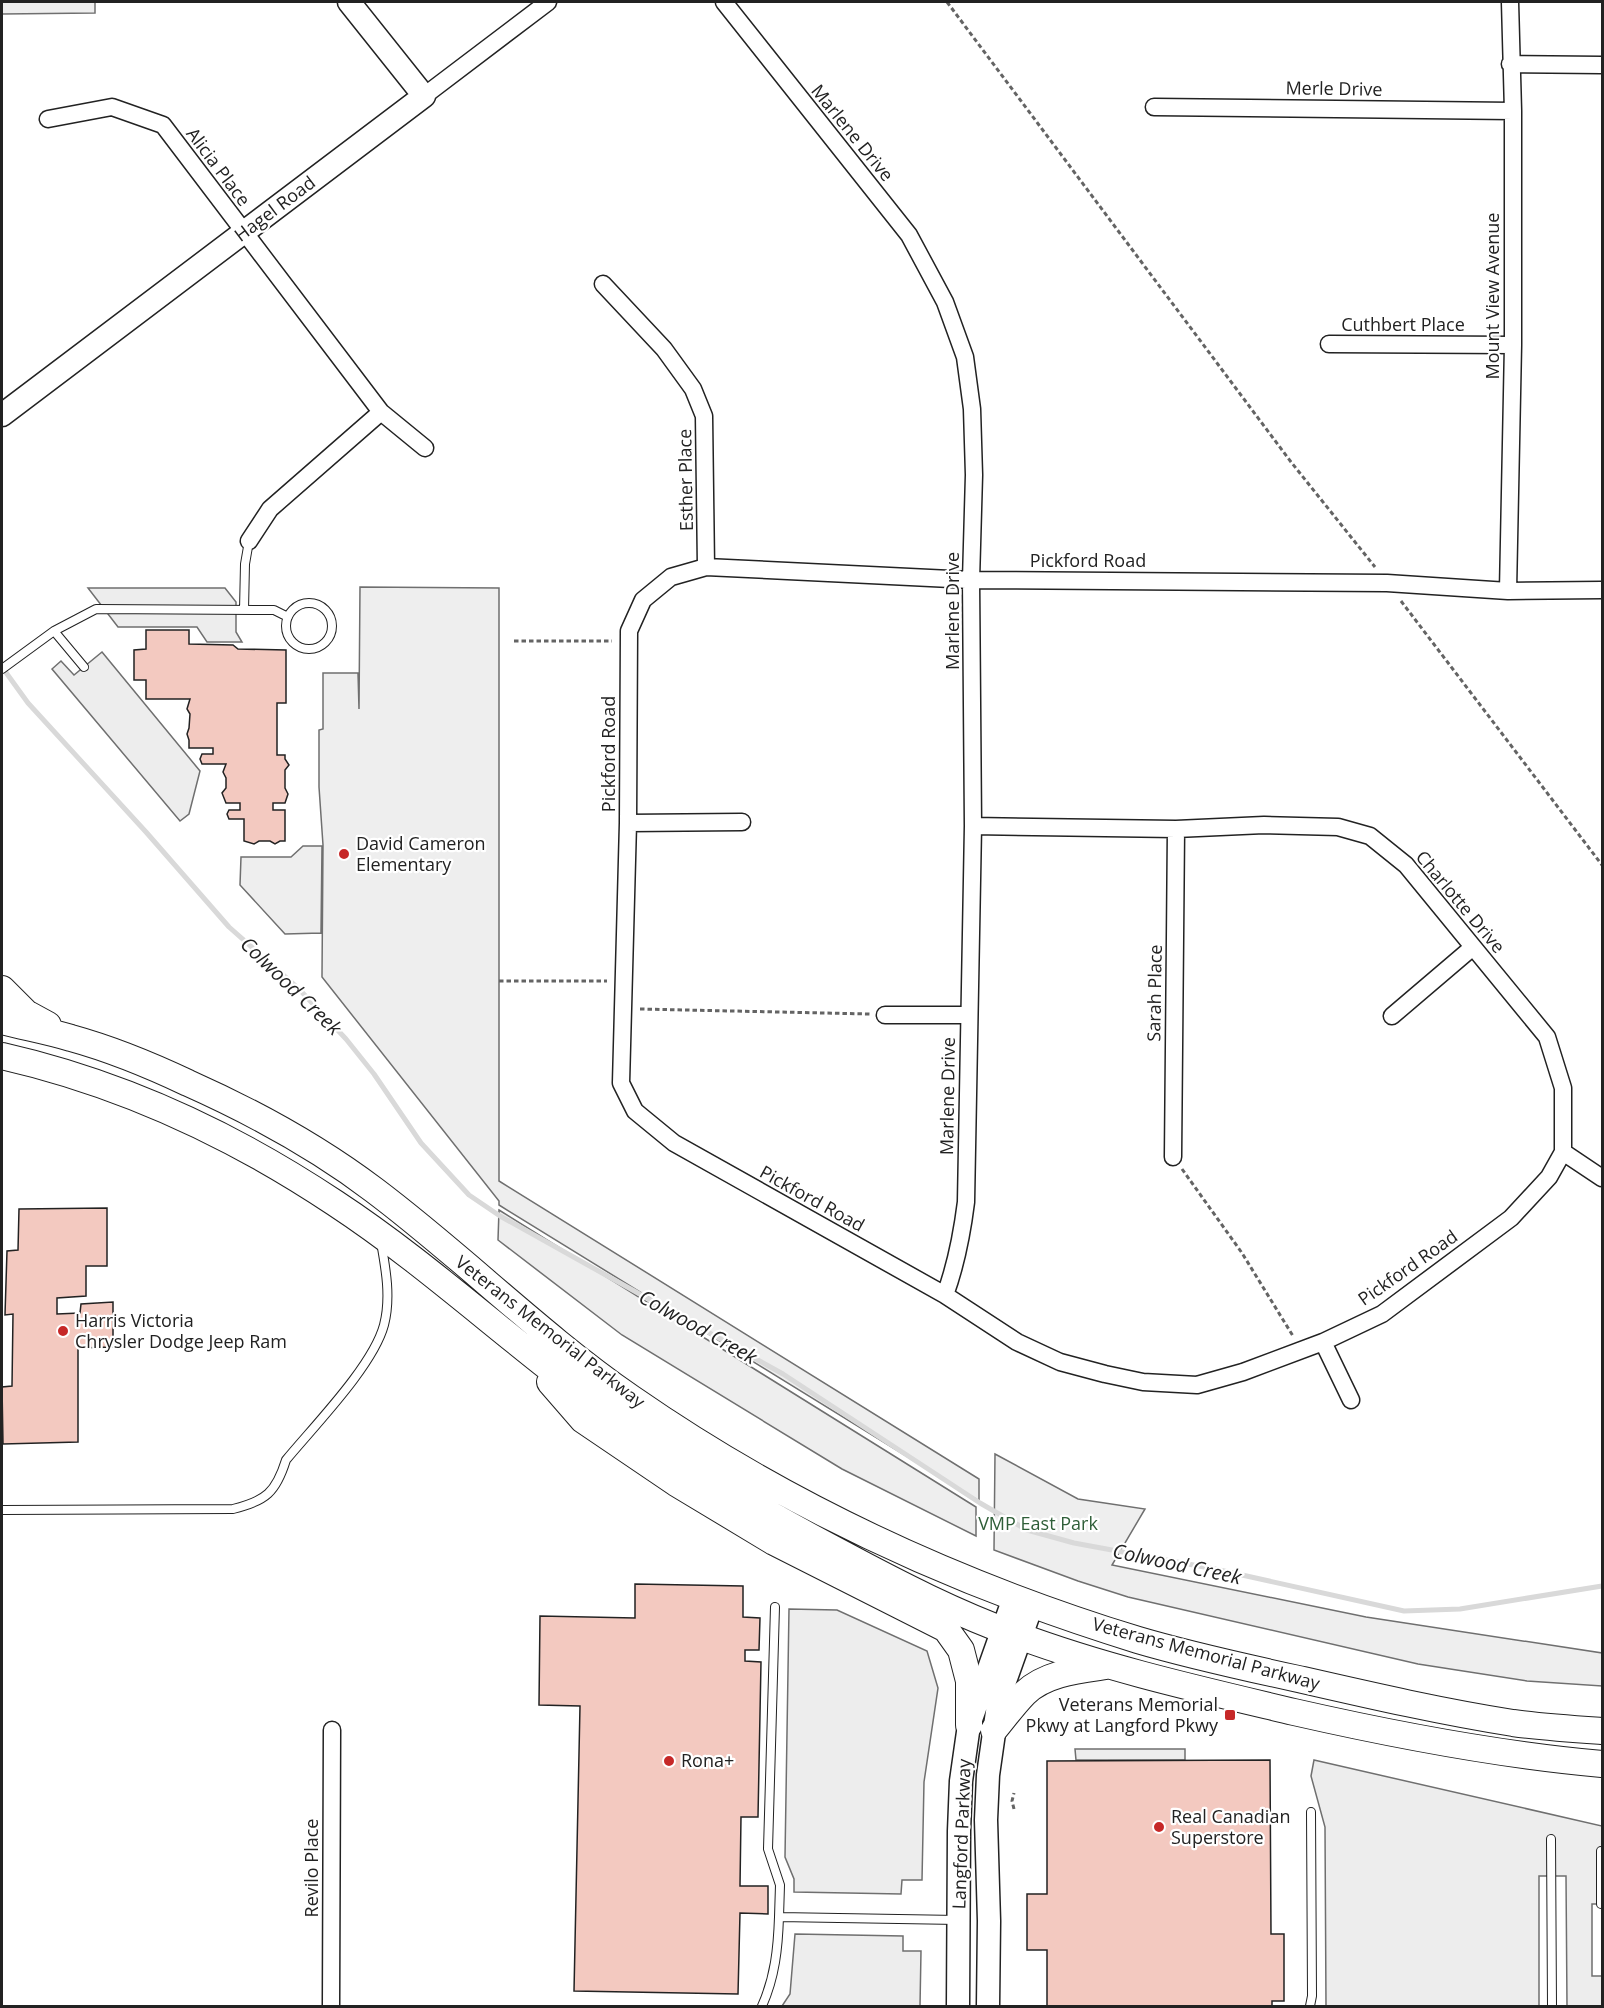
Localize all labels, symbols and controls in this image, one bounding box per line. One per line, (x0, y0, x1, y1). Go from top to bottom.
street label: Merle Drive (1285, 75, 1383, 101)
street label: Marlene Drive (806, 79, 899, 186)
street label: Alicia Place (181, 122, 256, 211)
street label: Hagel Road (229, 170, 320, 246)
street label: Mount View Avenue (1480, 213, 1504, 379)
street label: Cuthbert Place (1341, 312, 1465, 336)
street label: Esther Place (672, 429, 698, 531)
street label: Pickford Road (1030, 548, 1146, 572)
street label: Marlene Drive (940, 552, 964, 670)
street label: Pickford Road (596, 696, 620, 812)
place label: David Cameron Elementary (356, 831, 486, 876)
street label: Charlotte Drive (1411, 845, 1511, 958)
marker: David Cameron Elementary (337, 847, 351, 861)
water label: Colwood Creek (235, 930, 349, 1042)
street label: Sarah Place (1141, 944, 1167, 1042)
street label: Marlene Drive (934, 1037, 960, 1155)
street label: Pickford Road (756, 1159, 869, 1237)
street label: Pickford Road (1353, 1224, 1462, 1310)
street label: Veterans Memorial Parkway (451, 1250, 651, 1413)
water label: Colwood Creek (634, 1283, 763, 1371)
place label: Harris Victoria Chrysler Dodge Jeep Ram (75, 1308, 287, 1353)
marker: Harris Victoria Chrysler Dodge Jeep Ram (56, 1324, 70, 1338)
park label: VMP East Park (978, 1511, 1098, 1535)
water label: Colwood Creek (1110, 1537, 1245, 1591)
street label: Veterans Memorial Parkway (1090, 1611, 1324, 1695)
place label: Veterans Memorial Pkwy at Langford Pkwy (1026, 1692, 1219, 1737)
marker: Veterans Memorial Pkwy at Langford Pkwy (1223, 1708, 1237, 1722)
place label: Rona+ (681, 1748, 734, 1772)
marker: Rona+ (662, 1754, 676, 1768)
street label: Langford Parkway (946, 1757, 976, 1910)
place label: Real Canadian Superstore (1171, 1804, 1290, 1849)
street label: Revilo Place (299, 1819, 323, 1917)
marker: Real Canadian Superstore (1152, 1820, 1166, 1834)

